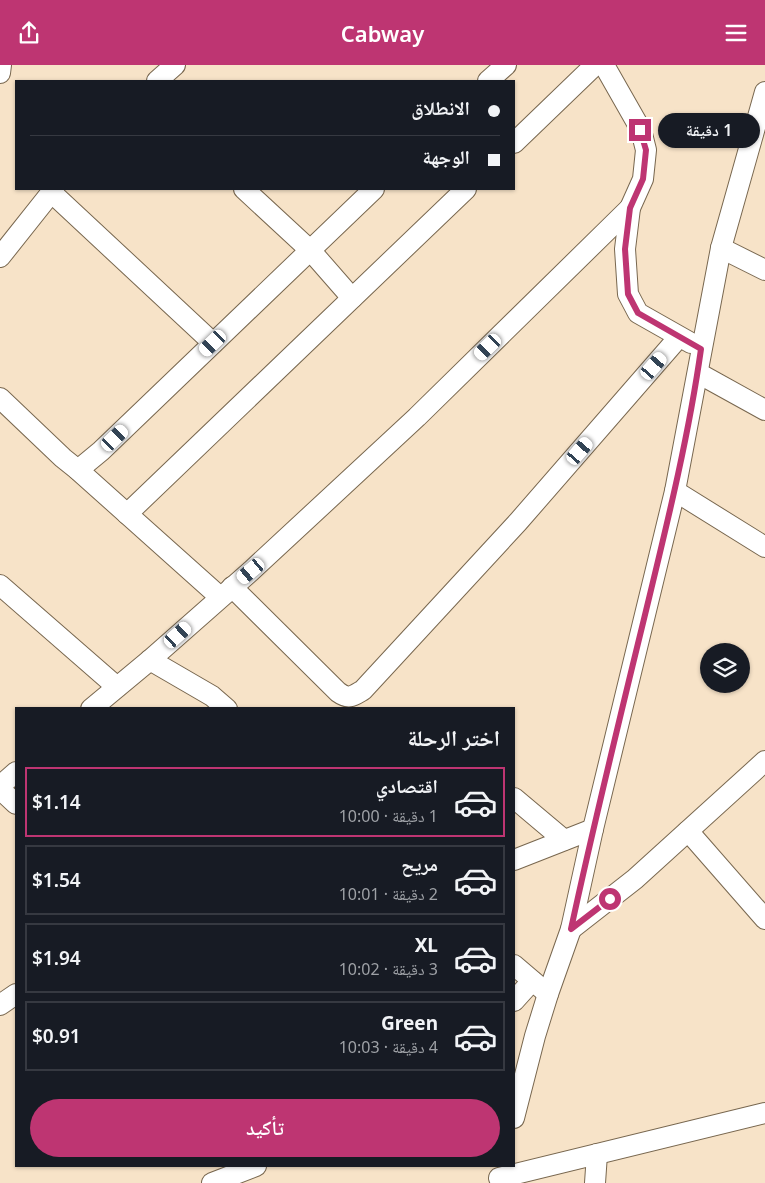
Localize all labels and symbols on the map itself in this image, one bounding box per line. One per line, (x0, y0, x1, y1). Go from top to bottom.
callout: 1 دقيقة (658, 113, 760, 147)
route end (629, 119, 651, 141)
car (196, 327, 229, 359)
car (471, 331, 504, 363)
car (638, 350, 669, 382)
car (98, 422, 131, 454)
car (564, 435, 595, 467)
car (234, 556, 267, 586)
car (161, 619, 194, 651)
route start (599, 888, 621, 910)

